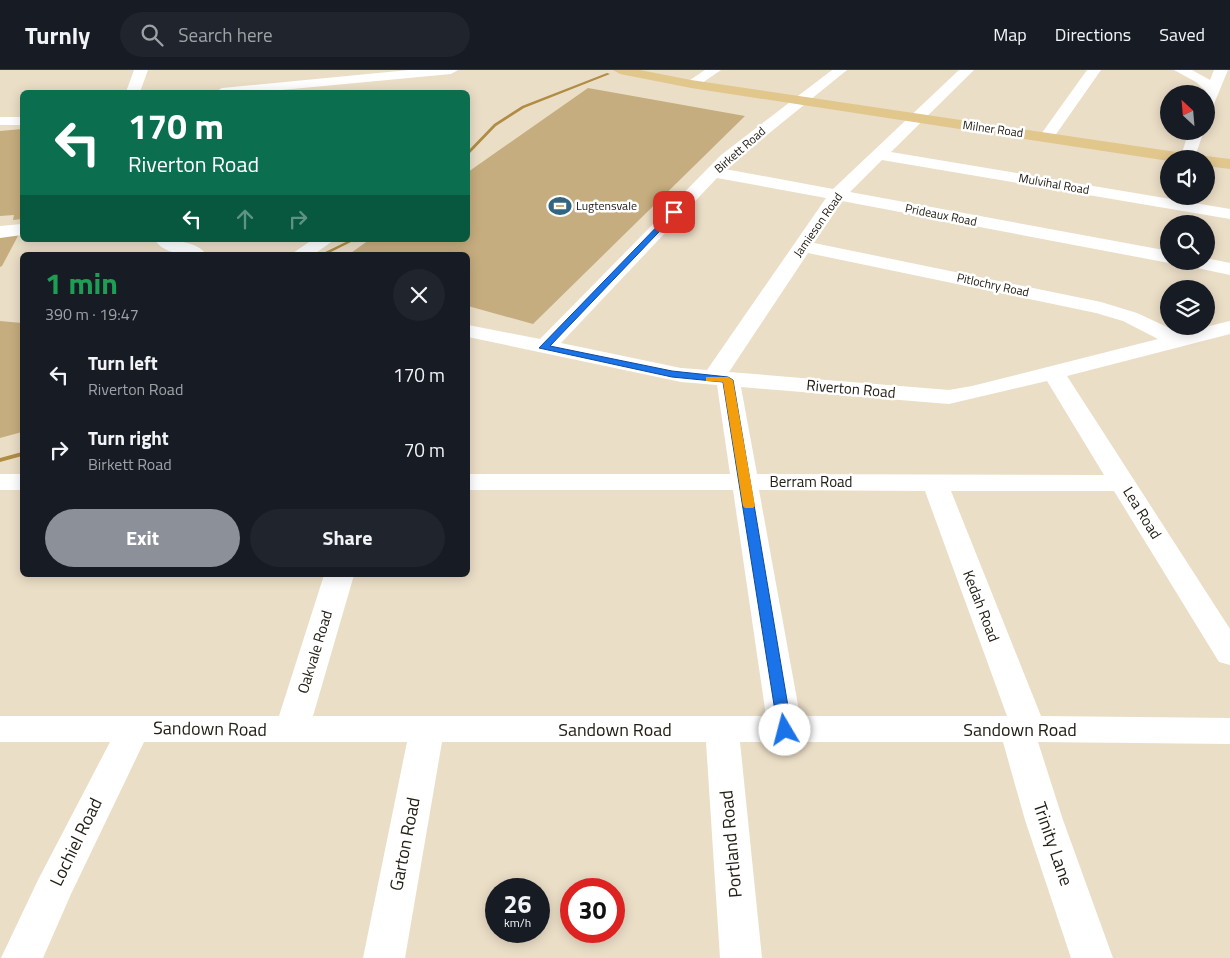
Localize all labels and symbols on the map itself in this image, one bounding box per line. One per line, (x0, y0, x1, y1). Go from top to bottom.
north arrow (1160, 85, 1215, 140)
street label: Milner Road (962, 115, 1024, 142)
street label: Birkett Road (710, 122, 770, 177)
street label: Mulvihal Road (1017, 168, 1091, 199)
street label: Jamieson Road (788, 188, 847, 261)
pin (653, 191, 695, 233)
sports icon: Lugtensvale (547, 193, 573, 219)
place label: Lugtensvale (576, 196, 637, 215)
street label: Prideaux Road (904, 198, 979, 231)
street label: Pitlochry Road (955, 268, 1031, 301)
street label: Riverton Road (806, 373, 897, 404)
street label: Berram Road (769, 470, 853, 493)
street label: Lea Road (1117, 482, 1168, 543)
street label: Kedah Road (957, 567, 1006, 645)
street label: Oakvale Road (291, 607, 338, 696)
position arrow (758, 703, 810, 755)
street label: Sandown Road (153, 714, 267, 743)
street label: Sandown Road (558, 716, 672, 743)
street label: Sandown Road (963, 716, 1077, 743)
street label: Portland Road (712, 789, 749, 899)
street label: Lochiel Road (42, 793, 109, 891)
street label: Garton Road (382, 795, 427, 893)
street label: Trinity Lane (1027, 798, 1080, 889)
speed limit sign: 30 (560, 878, 625, 943)

